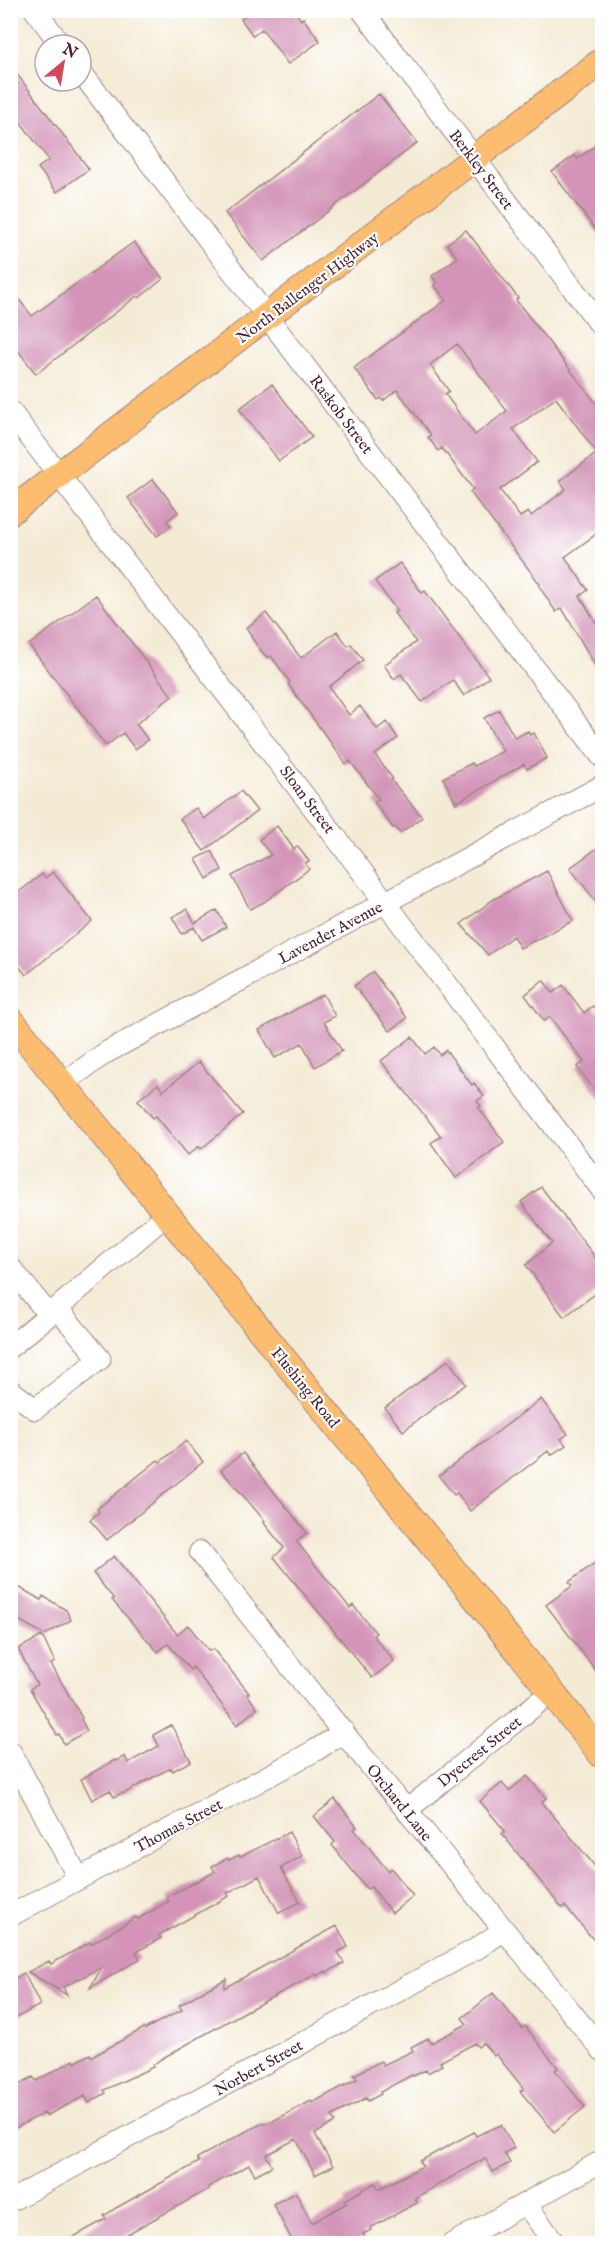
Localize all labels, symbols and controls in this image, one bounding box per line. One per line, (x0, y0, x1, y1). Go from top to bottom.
north arrow (33, 33, 93, 93)
text: N (58, 39, 81, 64)
street label: Berkley Street (444, 126, 517, 215)
street label: North Ballenger Highway (233, 229, 383, 349)
street label: Raskob Street (304, 372, 377, 459)
street label: Sloan Street (274, 762, 339, 838)
street label: Lavender Avenue (275, 898, 386, 970)
street label: Flushing Road (266, 1344, 343, 1433)
street label: Dyecrest Street (434, 1712, 527, 1793)
street label: Orchard Lane (361, 1761, 436, 1846)
street label: Thomas Street (131, 1795, 227, 1858)
street label: Norbert Street (211, 2036, 307, 2101)

